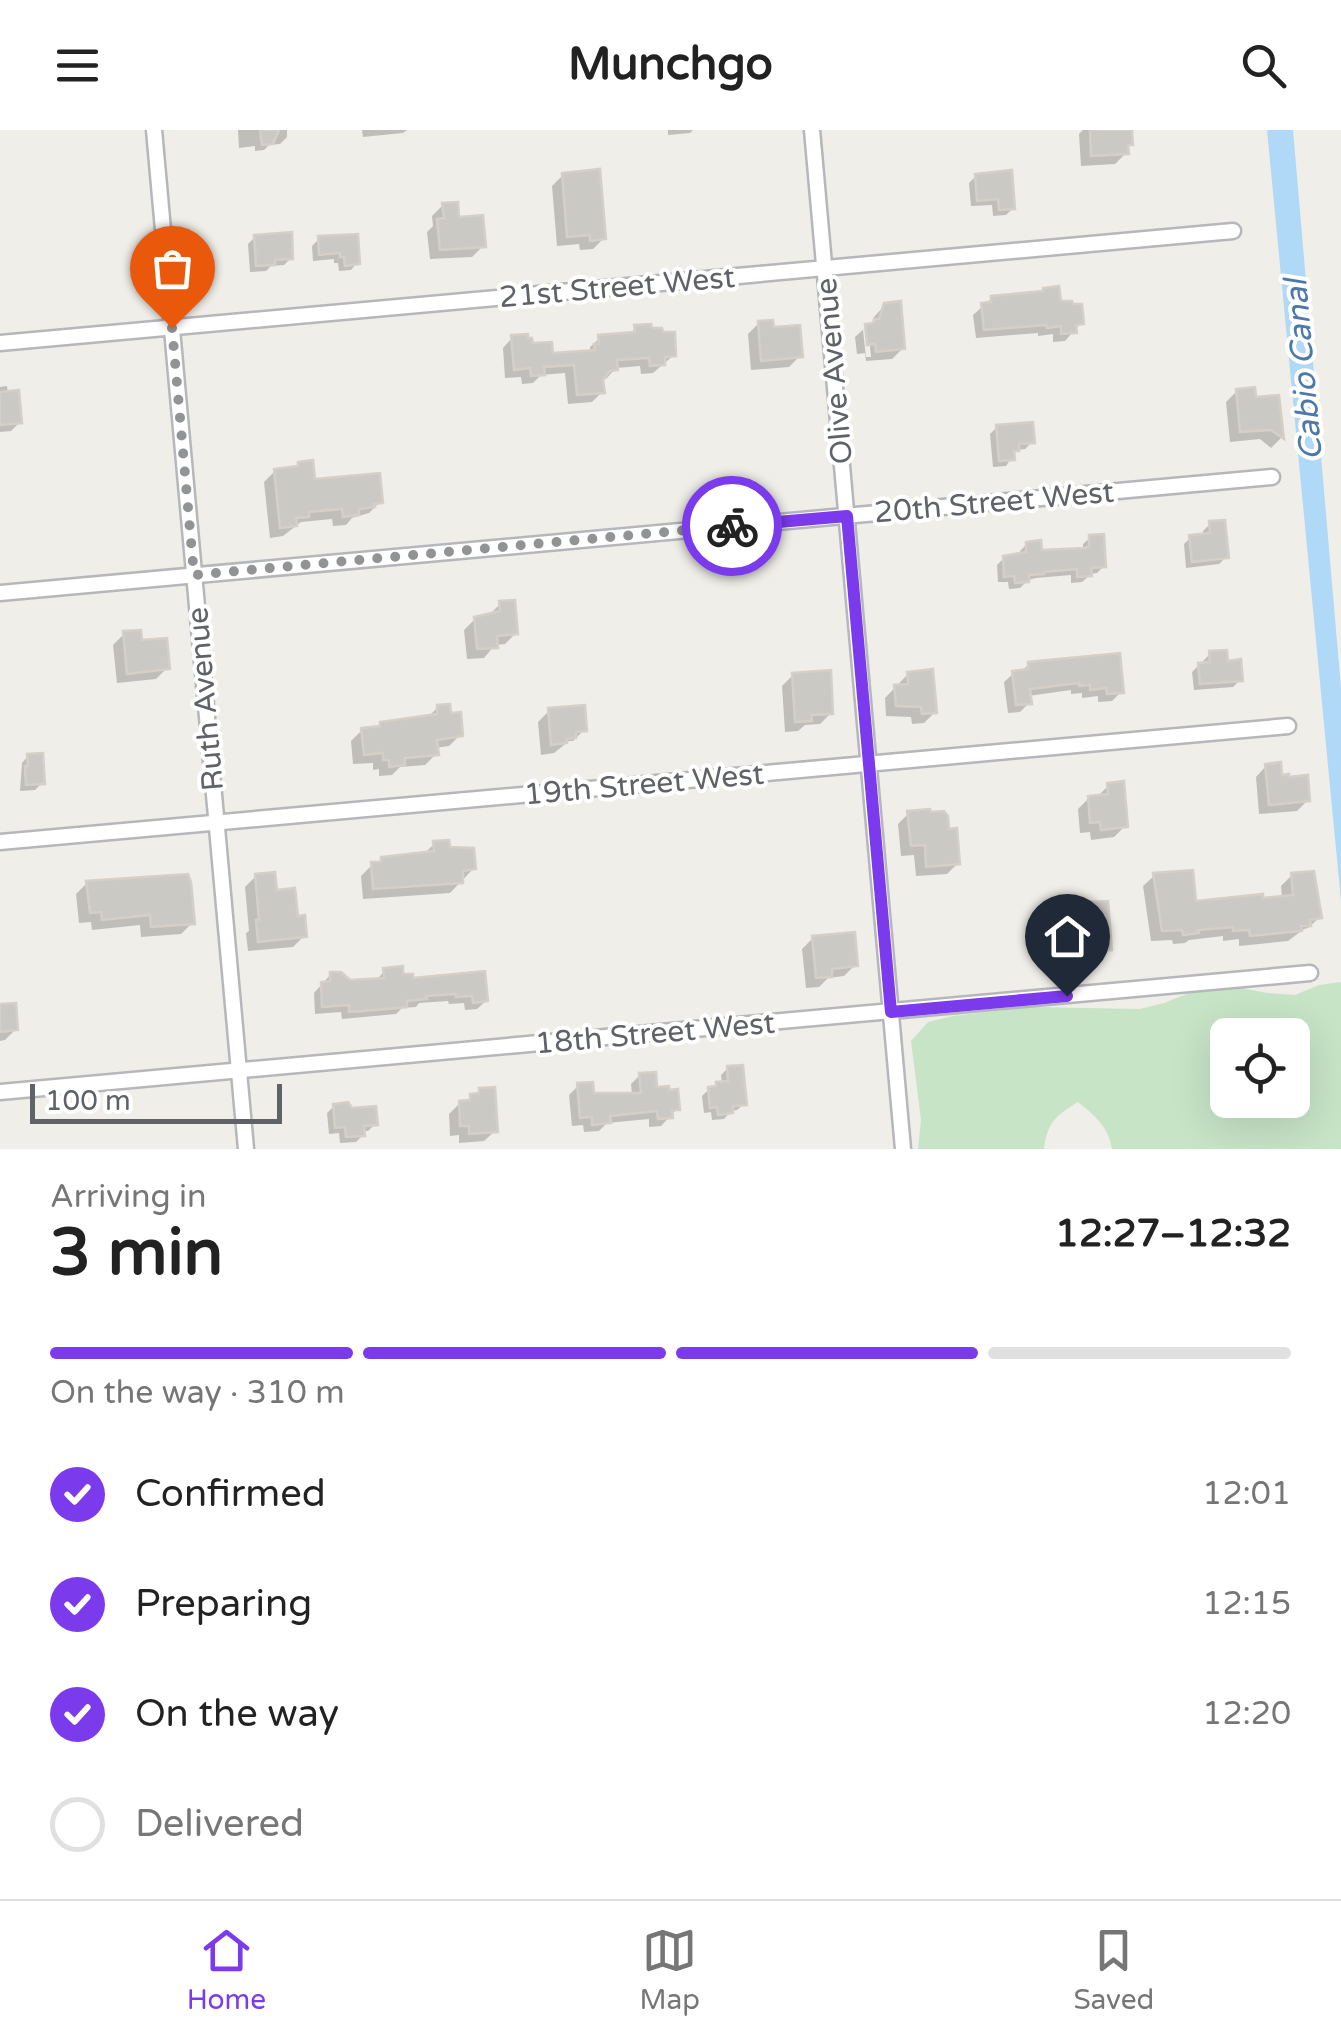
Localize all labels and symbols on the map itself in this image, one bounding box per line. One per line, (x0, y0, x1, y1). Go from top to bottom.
pin (130, 226, 215, 329)
street label: 21st Street West (498, 259, 736, 316)
water label: Cabio Canal (1277, 274, 1331, 462)
street label: Olive Avenue (808, 276, 861, 466)
street label: 20th Street West (873, 474, 1115, 531)
courier (682, 476, 782, 576)
street label: Ruth Avenue (179, 605, 232, 792)
street label: 19th Street West (523, 756, 765, 813)
pin (1025, 894, 1110, 997)
street label: 18th Street West (534, 1005, 776, 1062)
scale bar (30, 1079, 282, 1124)

